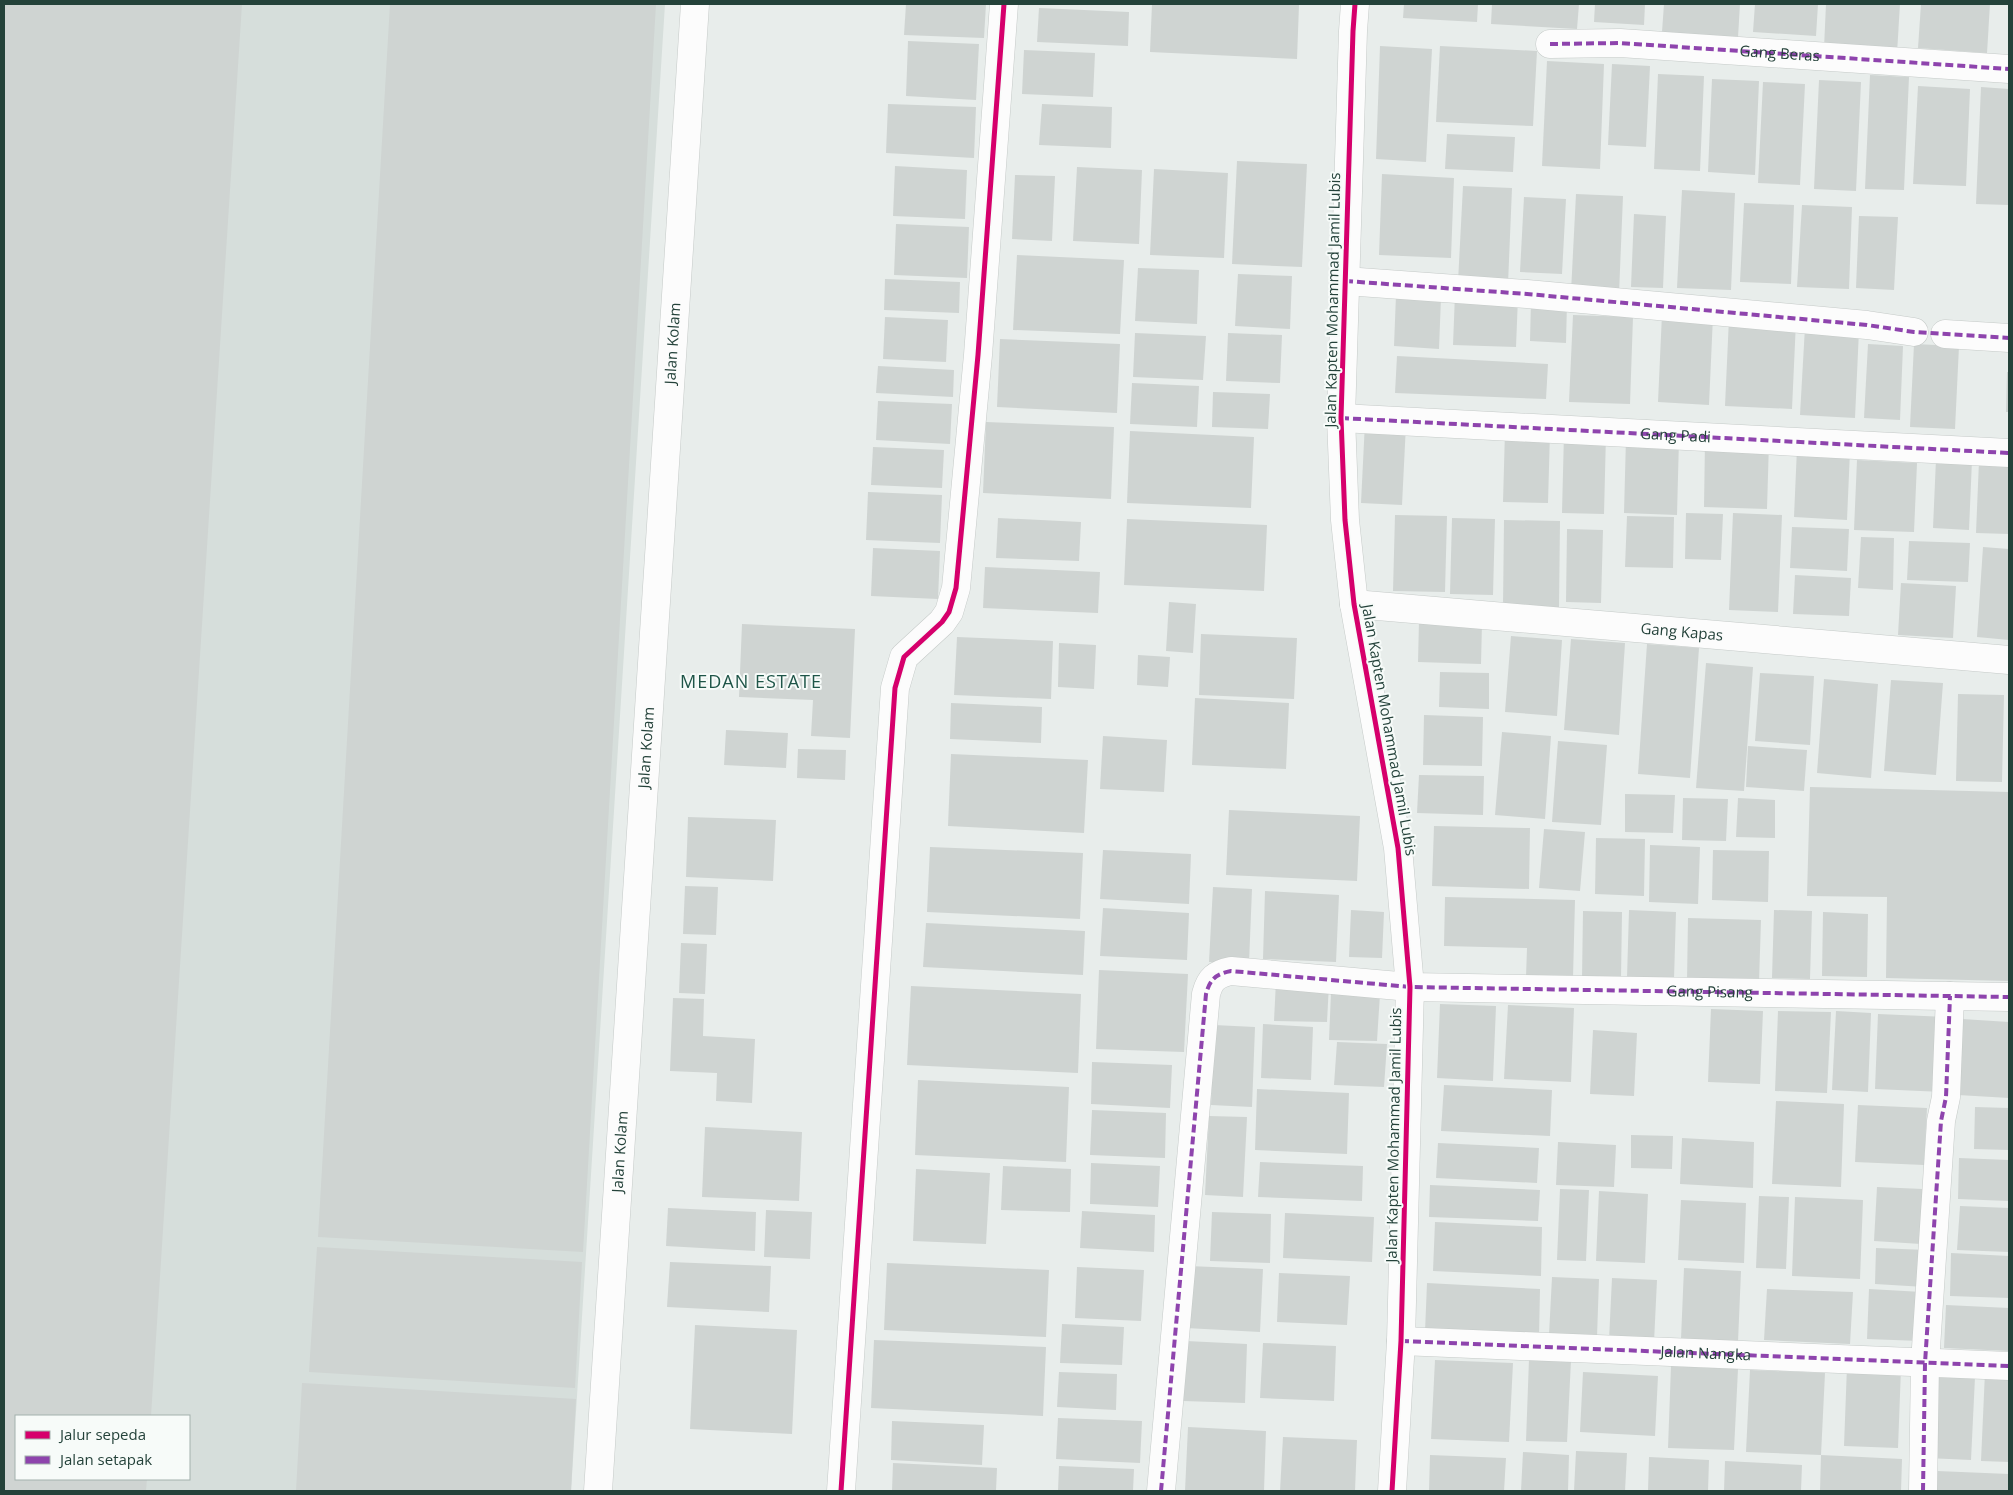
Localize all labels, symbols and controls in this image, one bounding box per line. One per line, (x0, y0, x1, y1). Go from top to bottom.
street label: Gang Beras (1739, 40, 1820, 65)
street label: Jalan Kapten Mohammad Jamil Lubis (1320, 172, 1344, 430)
street label: Jalan Kolam (659, 302, 685, 387)
street label: Gang Padi (1640, 423, 1712, 446)
street label: Jalan Kapten Mohammad Jamil Lubis (1358, 600, 1422, 857)
street label: Gang Kapas (1640, 618, 1724, 645)
district label: MEDAN ESTATE (680, 669, 822, 693)
street label: Jalan Kolam (633, 706, 658, 791)
street label: Gang Pisang (1666, 980, 1753, 1002)
street label: Jalan Kapten Mohammad Jamil Lubis (1381, 1007, 1405, 1265)
street label: Jalan Kolam (606, 1110, 632, 1195)
street label: Jalan Nangka (1658, 1341, 1752, 1364)
legend (15, 1415, 190, 1480)
text: Jalur sepeda (58, 1424, 146, 1444)
text: Jalan setapak (58, 1449, 152, 1469)

